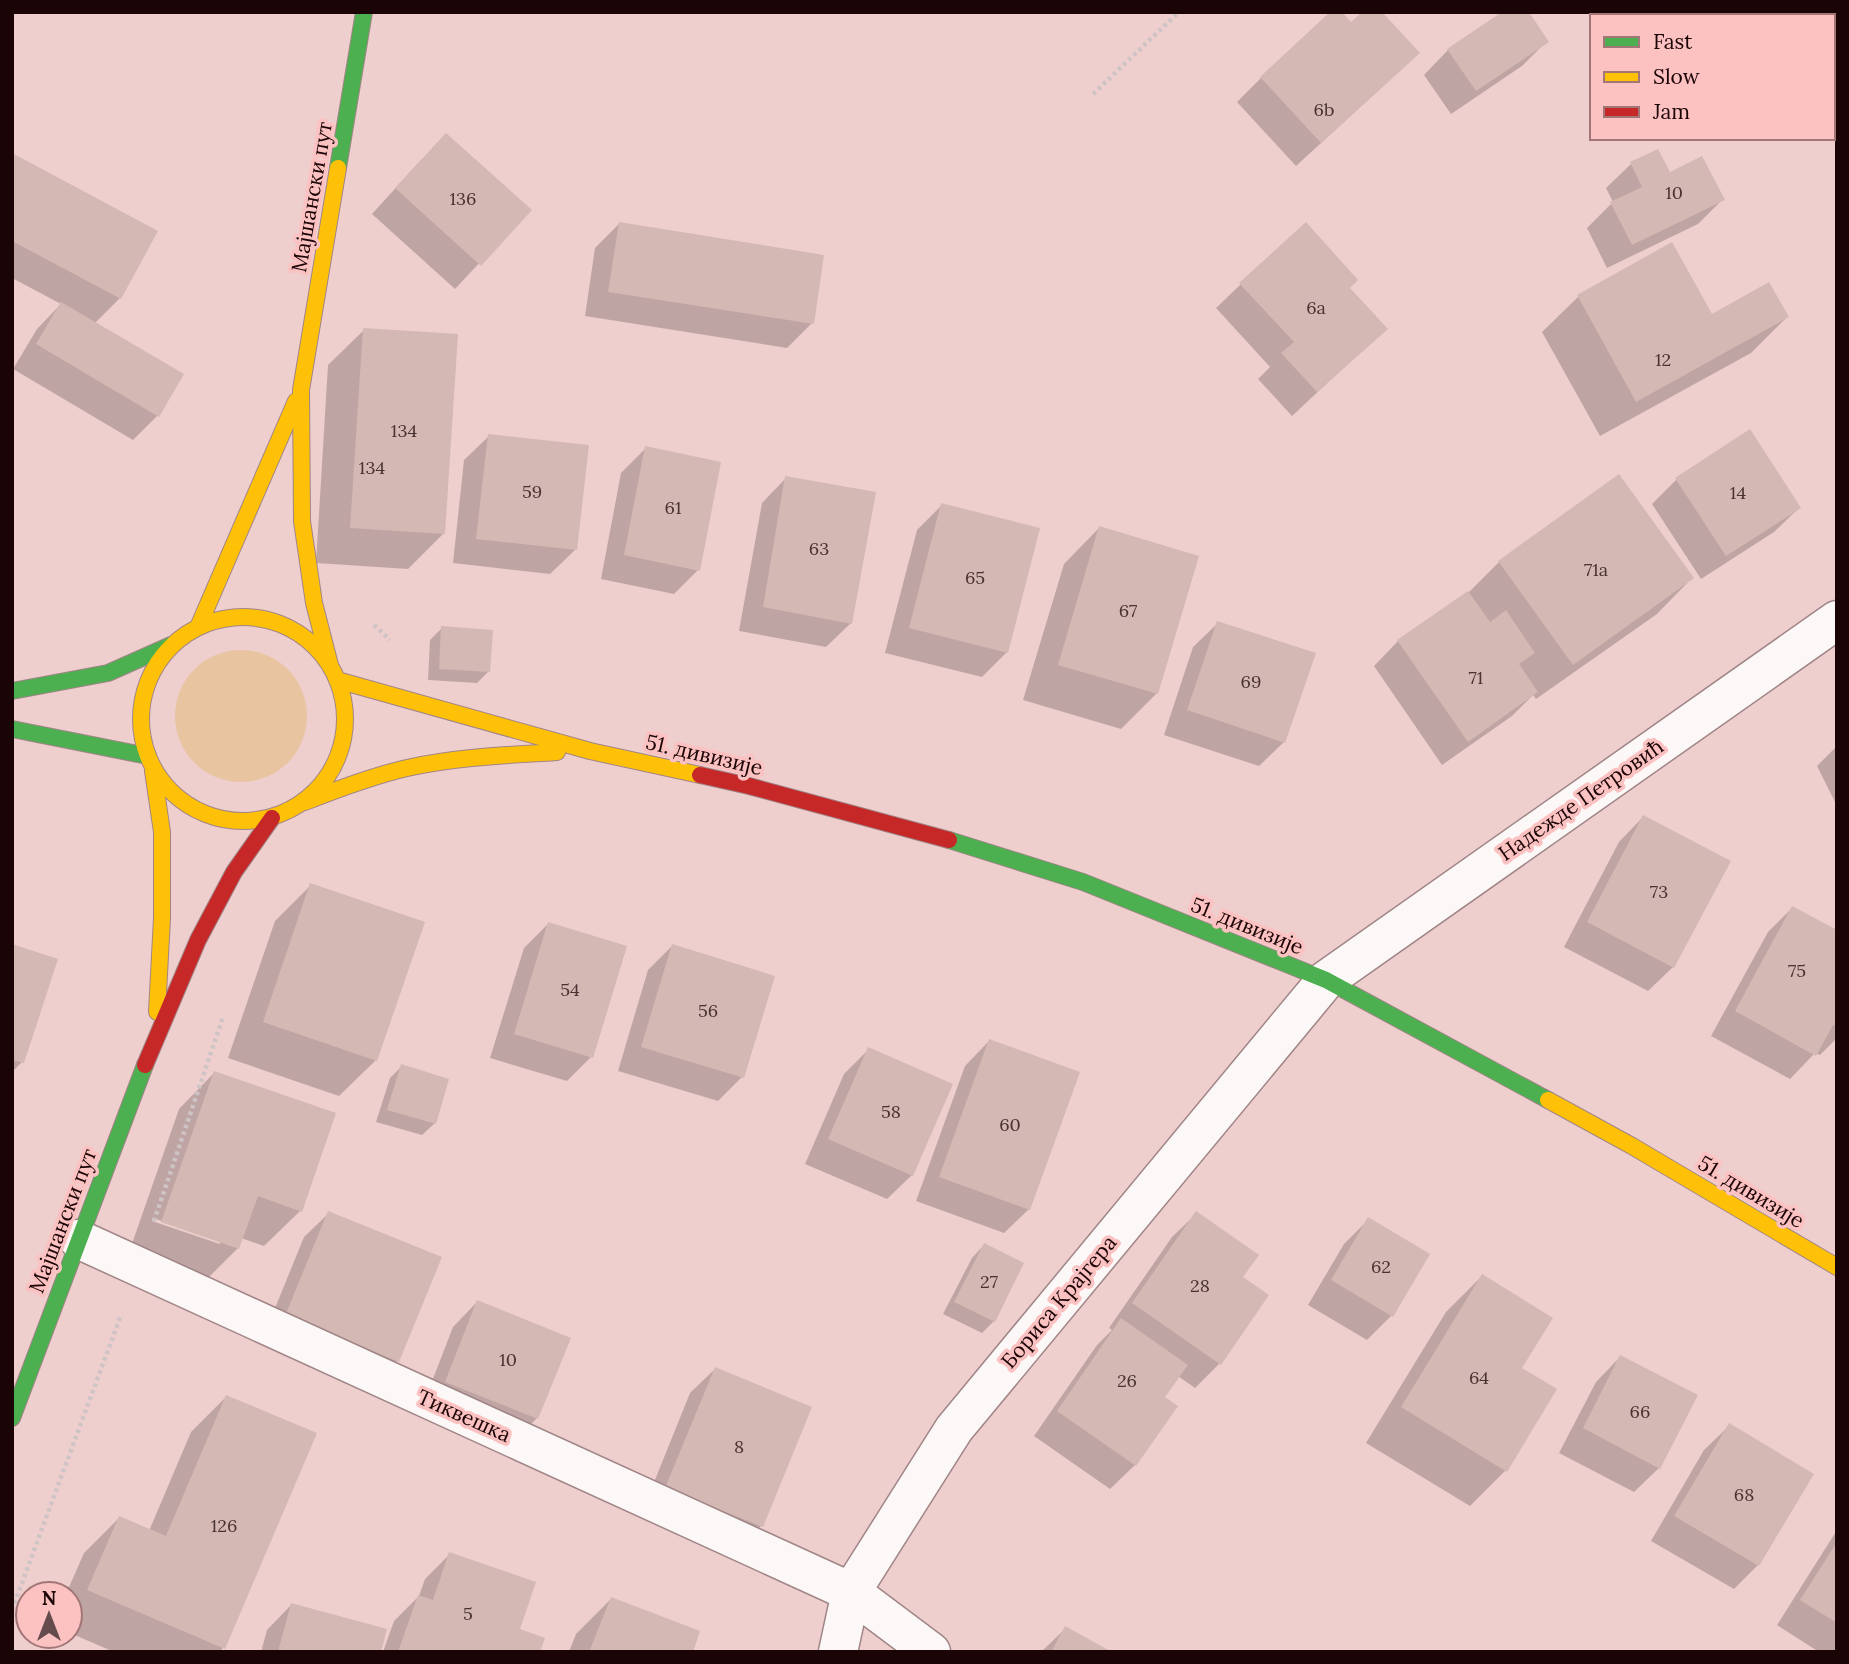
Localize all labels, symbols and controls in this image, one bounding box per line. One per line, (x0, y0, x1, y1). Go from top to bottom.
legend (1590, 14, 1835, 140)
text: Fast (1653, 28, 1693, 55)
text: Slow (1653, 63, 1700, 90)
house number: 6b (1314, 98, 1334, 121)
text: Jam (1652, 98, 1690, 125)
street label: Мајшански пут (285, 120, 338, 274)
house number: 10 (1665, 181, 1683, 204)
house number: 136 (450, 187, 476, 210)
house number: 6a (1306, 296, 1326, 319)
house number: 12 (1655, 348, 1671, 371)
house number: 134 (391, 419, 417, 442)
house number: 134 (359, 456, 385, 479)
house number: 59 (522, 480, 542, 503)
house number: 14 (1730, 481, 1746, 504)
house number: 61 (665, 496, 681, 519)
house number: 63 (809, 537, 829, 560)
house number: 71a (1584, 558, 1608, 581)
house number: 65 (965, 566, 985, 589)
house number: 67 (1119, 599, 1137, 622)
house number: 71 (1469, 666, 1483, 689)
house number: 69 (1241, 670, 1261, 693)
street label: 51. дивизије (643, 728, 765, 781)
street label: Надежде Петровић (1493, 733, 1668, 867)
house number: 73 (1650, 880, 1668, 903)
street label: 51. дивизије (1187, 891, 1307, 960)
house number: 75 (1788, 959, 1806, 982)
house number: 54 (560, 978, 580, 1001)
house number: 56 (698, 999, 718, 1022)
house number: 58 (881, 1100, 901, 1123)
house number: 60 (999, 1113, 1021, 1136)
street label: Мајшански пут (23, 1145, 102, 1297)
street label: 51. дивизије (1693, 1149, 1809, 1234)
street label: Бориса Крајгера (995, 1229, 1122, 1374)
house number: 62 (1371, 1255, 1391, 1278)
house number: 27 (980, 1270, 998, 1293)
house number: 28 (1190, 1274, 1210, 1297)
house number: 10 (499, 1348, 517, 1371)
house number: 64 (1469, 1366, 1489, 1389)
house number: 26 (1117, 1369, 1137, 1392)
street label: Тиквешка (413, 1383, 515, 1448)
house number: 66 (1630, 1400, 1650, 1423)
house number: 8 (734, 1435, 744, 1458)
house number: 68 (1734, 1483, 1754, 1506)
house number: 126 (211, 1514, 237, 1537)
north arrow (14, 1580, 84, 1650)
text: N (42, 1586, 57, 1610)
house number: 5 (463, 1602, 473, 1625)

